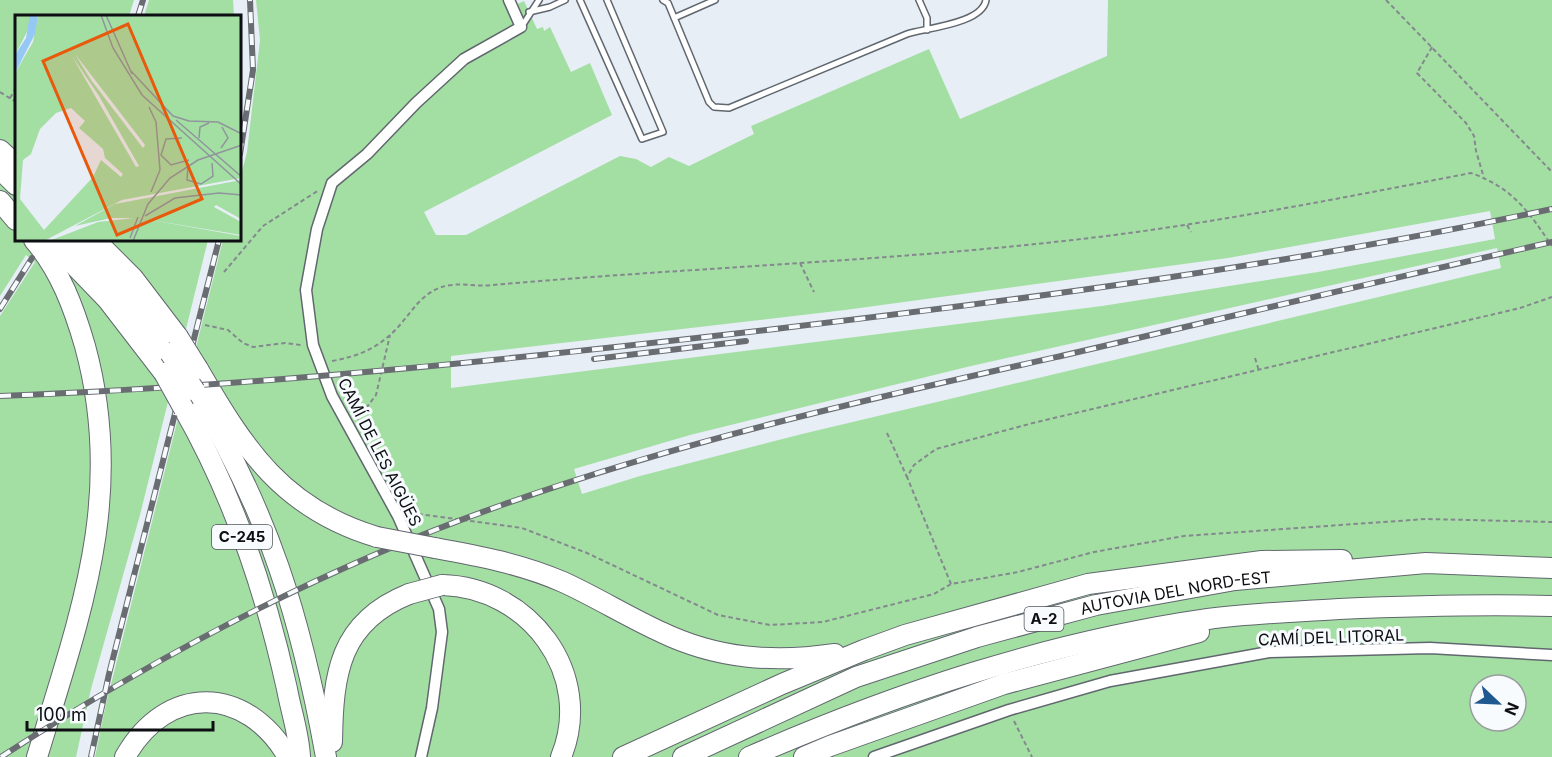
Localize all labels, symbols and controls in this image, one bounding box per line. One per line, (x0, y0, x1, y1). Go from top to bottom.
inset map (15, 15, 242, 242)
street label: CAMÍ DE LES AIGÜES (334, 374, 426, 530)
road number: C-245 (212, 525, 272, 549)
street label: AUTOVIA DEL NORD-EST (1078, 567, 1272, 619)
road number: A-2 (1024, 607, 1064, 631)
street label: CAMÍ DEL LITORAL (1258, 624, 1404, 650)
north arrow (1468, 673, 1528, 733)
scale bar (27, 694, 213, 732)
text: N (1500, 699, 1523, 718)
text: 100 m (36, 704, 87, 725)

